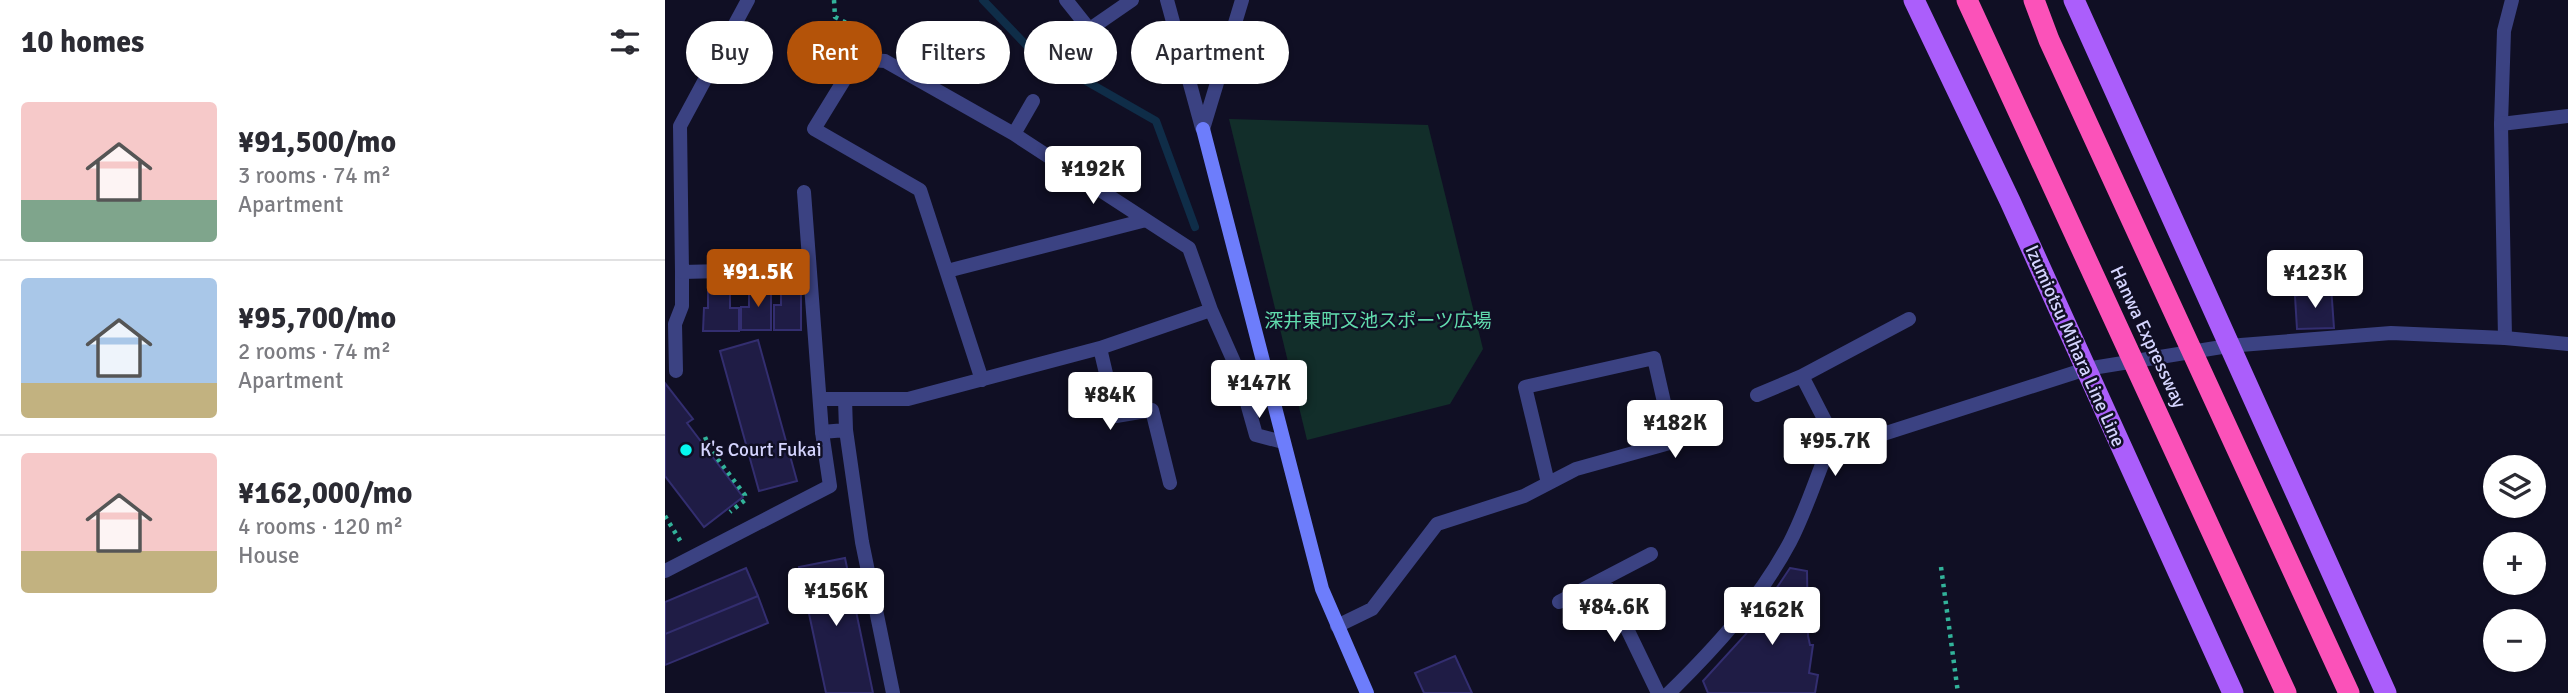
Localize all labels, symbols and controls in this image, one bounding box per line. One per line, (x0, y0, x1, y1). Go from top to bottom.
chip: Buy (686, 21, 773, 84)
chip: Rent (787, 21, 882, 84)
chip: Filters (896, 21, 1010, 84)
chip: New (1024, 21, 1117, 84)
chip: Apartment (1131, 21, 1289, 84)
icon: filters (606, 23, 644, 61)
text: 10 homes (21, 24, 144, 61)
text: ¥91,500/mo (238, 124, 396, 161)
icon: home (77, 130, 161, 214)
pin: ¥192K (1044, 146, 1142, 206)
text: ¥192K (1061, 154, 1125, 183)
text: 3 rooms · 74 m² (238, 161, 391, 190)
text: Apartment (238, 190, 343, 219)
street label: Izumiotsu Mihara Line Line (2020, 241, 2130, 451)
pin: ¥91.5K (701, 250, 815, 309)
pin: ¥123K (2266, 250, 2364, 310)
text: ¥91.5K (723, 257, 793, 286)
text: ¥123K (2283, 258, 2347, 287)
street label: Hanwa Expressway (2105, 262, 2191, 412)
text: ¥95,700/mo (238, 300, 396, 337)
icon: home (77, 306, 161, 390)
park label: 深井東町又池スポーツ広場 (1264, 309, 1492, 333)
text: 2 rooms · 74 m² (238, 337, 391, 366)
pin: ¥147K (1210, 360, 1308, 420)
text: Apartment (238, 366, 343, 395)
text: ¥147K (1227, 368, 1291, 397)
pin: ¥84K (1069, 372, 1151, 432)
text: ¥84K (1084, 380, 1136, 409)
pin: ¥182K (1626, 400, 1724, 460)
text: ¥182K (1643, 408, 1707, 437)
pin: ¥95.7K (1778, 419, 1892, 478)
text: ¥95.7K (1800, 426, 1870, 455)
place label: K's Court Fukai (700, 438, 822, 462)
marker: K's Court Fukai (678, 442, 694, 458)
map controls (2483, 455, 2546, 672)
button: layers (2483, 455, 2546, 518)
text: ¥162,000/mo (238, 475, 412, 512)
icon: home (77, 481, 161, 565)
text: 4 rooms · 120 m² (238, 512, 403, 541)
button: + (2483, 532, 2546, 595)
text: House (238, 541, 300, 570)
pin: ¥156K (787, 568, 885, 628)
text: ¥156K (804, 576, 868, 605)
pin: ¥84.6K (1557, 584, 1671, 644)
pin: ¥162K (1723, 588, 1821, 647)
text: ¥84.6K (1579, 592, 1649, 621)
text: ¥162K (1740, 595, 1804, 624)
button: − (2483, 609, 2546, 672)

